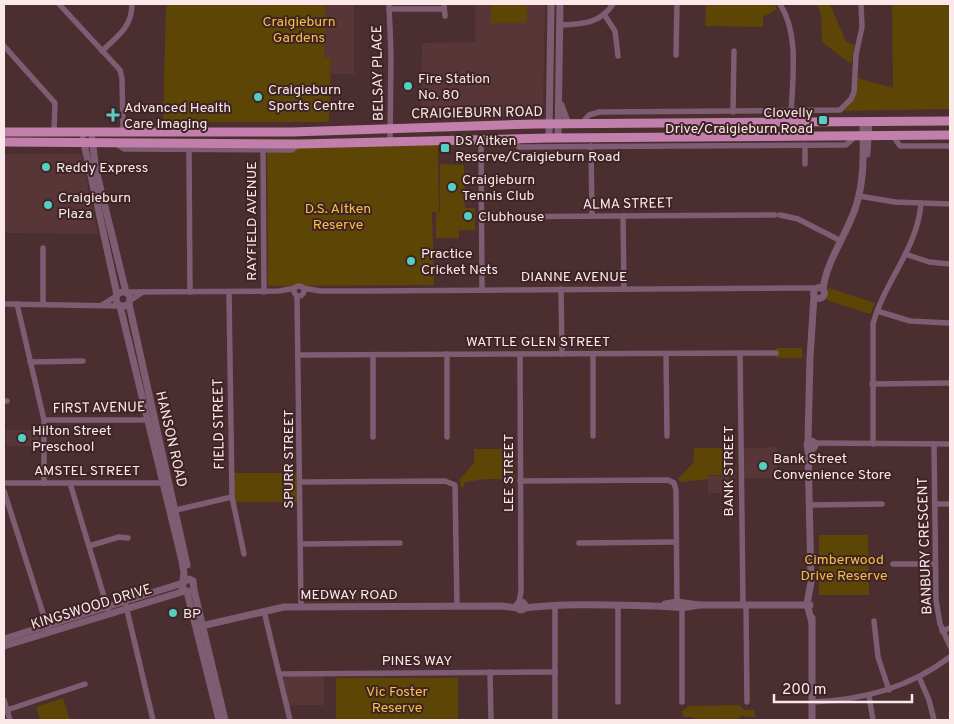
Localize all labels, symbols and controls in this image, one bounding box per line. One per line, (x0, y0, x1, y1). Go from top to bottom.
park label: Craigieburn Gardens (262, 14, 336, 47)
street label: BELSAY PLACE (369, 25, 388, 121)
place label: Fire Station No. 80 (418, 71, 490, 104)
marker: Fire Station No. 80 (402, 80, 414, 92)
place label: Craigieburn Sports Centre (268, 82, 355, 115)
marker: Craigieburn Sports Centre (252, 91, 264, 103)
place label: Advanced Health Care Imaging (124, 100, 231, 133)
street label: CRAIGIEBURN ROAD (411, 104, 543, 123)
place label: Clovelly Drive/Craigieburn Road (665, 105, 813, 138)
marker: Advanced Health Care Imaging (106, 108, 120, 122)
marker: Clovelly Drive/Craigieburn Road (817, 114, 829, 126)
place label: DS Aitken Reserve/Craigieburn Road (455, 133, 620, 166)
marker: DS Aitken Reserve/Craigieburn Road (439, 142, 451, 154)
place label: Reddy Express (56, 160, 148, 177)
marker: Reddy Express (40, 161, 52, 173)
street label: RAYFIELD AVENUE (244, 161, 261, 281)
place label: Craigieburn Tennis Club (462, 172, 535, 205)
marker: Craigieburn Tennis Club (446, 181, 458, 193)
place label: Craigieburn Plaza (58, 190, 131, 223)
street label: ALMA STREET (583, 195, 673, 214)
marker: Craigieburn Plaza (42, 199, 54, 211)
park label: D.S. Aitken Reserve (305, 201, 371, 234)
place label: Clubhouse (478, 209, 544, 226)
marker: Clubhouse (462, 210, 474, 222)
place label: Practice Cricket Nets (421, 246, 498, 279)
marker: Practice Cricket Nets (405, 255, 417, 267)
street label: DIANNE AVENUE (521, 269, 627, 286)
street label: WATTLE GLEN STREET (466, 334, 610, 351)
street label: FIELD STREET (210, 378, 229, 470)
street label: HANSON ROAD (151, 390, 190, 489)
street label: FIRST AVENUE (53, 399, 145, 418)
street label: SPURR STREET (281, 409, 298, 509)
place label: Hilton Street Preschool (32, 423, 112, 456)
street label: BANK STREET (721, 426, 738, 516)
marker: Hilton Street Preschool (16, 432, 28, 444)
street label: LEE STREET (501, 434, 518, 512)
place label: Bank Street Convenience Store (773, 451, 891, 484)
marker: Bank Street Convenience Store (757, 460, 769, 472)
street label: AMSTEL STREET (34, 463, 140, 480)
street label: BANBURY CRESCENT (915, 477, 936, 615)
park label: Cimberwood Drive Reserve (800, 552, 888, 585)
street label: KINGSWOOD DRIVE (29, 581, 154, 634)
street label: MEDWAY ROAD (300, 587, 398, 604)
place label: BP (183, 606, 201, 623)
marker: BP (167, 607, 179, 619)
street label: PINES WAY (382, 653, 452, 670)
scale bar (774, 672, 912, 704)
text: 200 m (782, 681, 827, 700)
park label: Vic Foster Reserve (366, 684, 429, 717)

